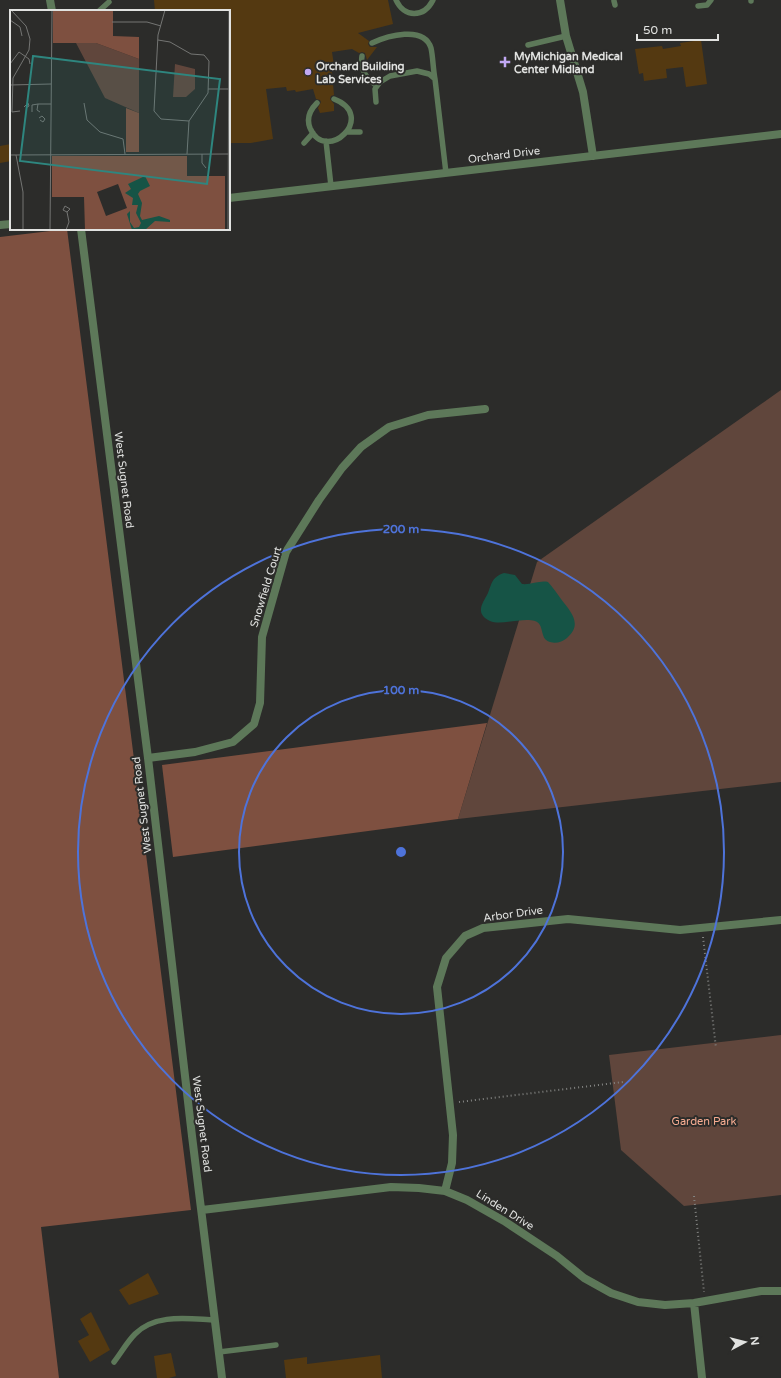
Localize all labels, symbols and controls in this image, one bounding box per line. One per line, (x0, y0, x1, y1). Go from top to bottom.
inset map (10, 10, 230, 230)
scale bar (637, 16, 718, 42)
text: 50 m (643, 23, 672, 37)
place label: MyMichigan Medical Center Midland (514, 50, 623, 76)
marker: MyMichigan Medical Center Midland (499, 56, 511, 68)
place label: Orchard Building Lab Services (316, 60, 405, 86)
marker: Orchard Building Lab Services (303, 67, 313, 77)
street label: Orchard Drive (467, 144, 541, 166)
street label: West Sugnet Road (112, 431, 136, 529)
text: 200 m (383, 522, 419, 536)
street label: Snowfield Court (248, 545, 284, 629)
text: 100 m (383, 683, 419, 697)
street label: West Sugnet Road (130, 756, 154, 854)
centre of rings (394, 845, 408, 859)
street label: Arbor Drive (482, 903, 544, 925)
street label: West Sugnet Road (190, 1075, 214, 1173)
park label: Garden Park (672, 1115, 736, 1128)
street label: Linden Drive (474, 1187, 536, 1233)
north arrow (725, 1322, 765, 1362)
text: N (747, 1336, 761, 1346)

